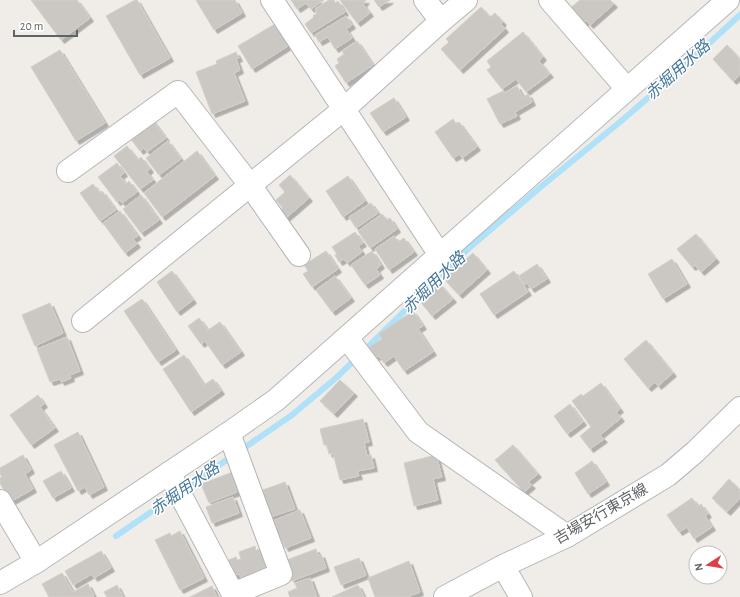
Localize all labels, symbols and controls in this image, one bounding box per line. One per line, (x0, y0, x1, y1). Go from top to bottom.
scale bar (14, 12, 77, 38)
text: 20 m (20, 20, 43, 32)
water label: 赤堀用水路 (642, 35, 715, 103)
water label: 赤堀用水路 (399, 247, 470, 317)
water label: 赤堀用水路 (147, 458, 224, 519)
street label: 吉場安行東京線 (551, 480, 650, 547)
north arrow (688, 545, 728, 585)
text: N (693, 562, 705, 572)

